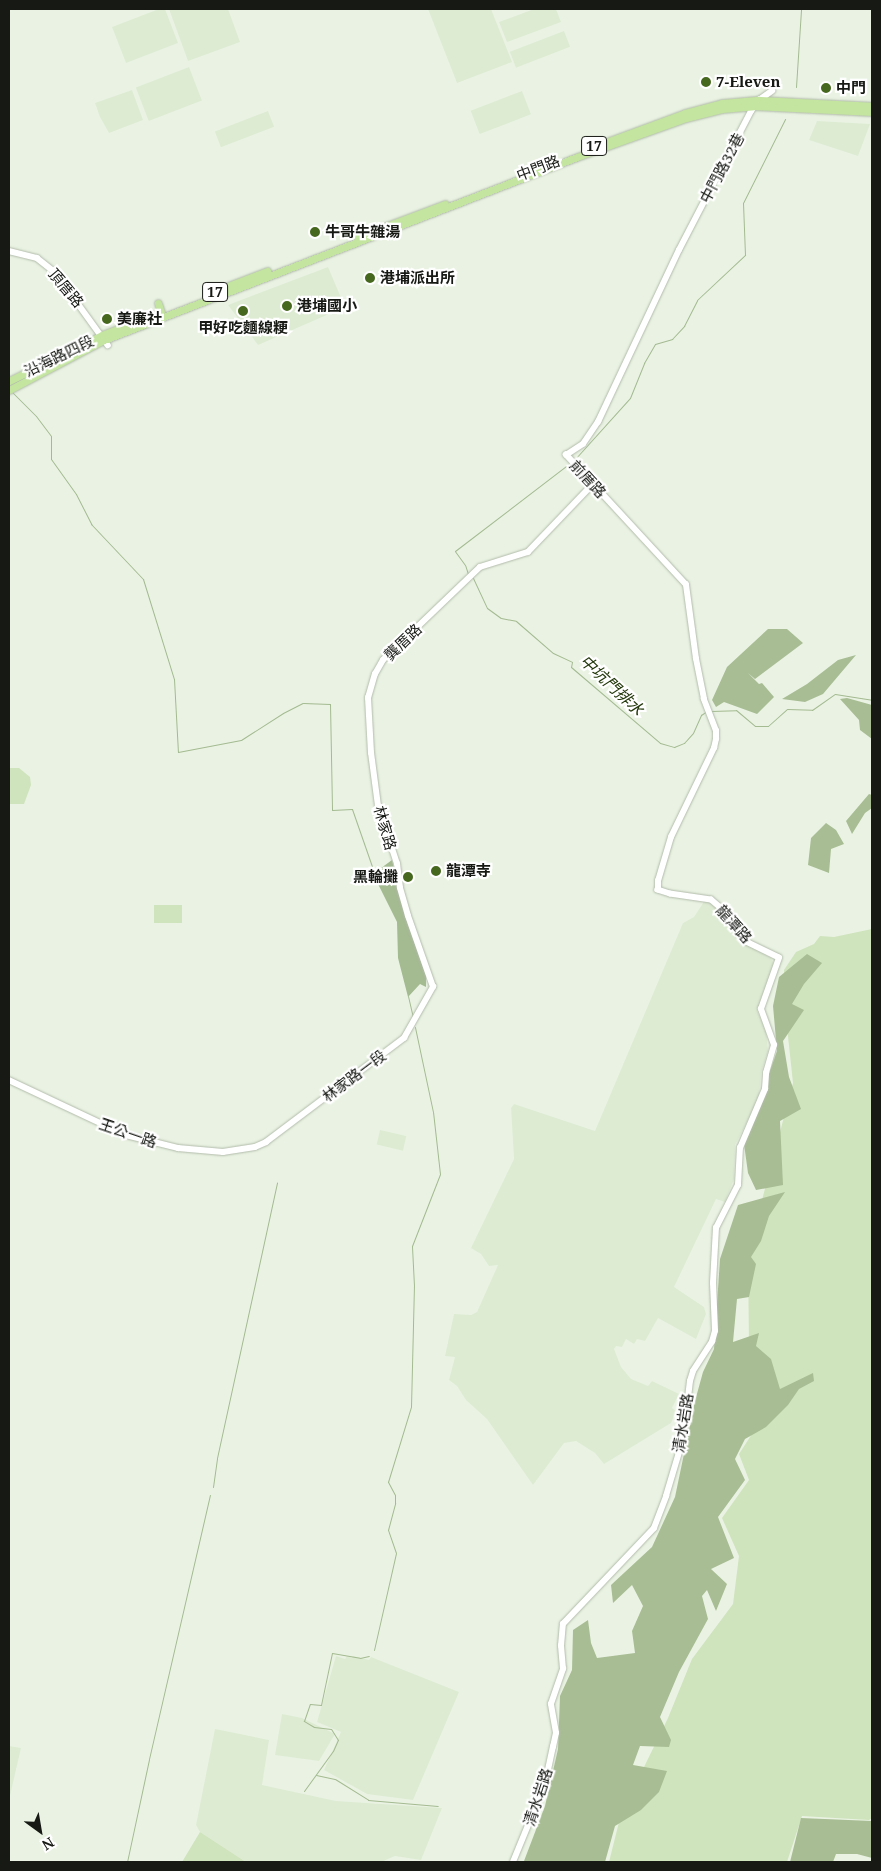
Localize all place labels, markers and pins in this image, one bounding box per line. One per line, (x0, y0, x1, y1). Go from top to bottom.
place label: 7-Eleven (716, 73, 780, 91)
marker: 7-Eleven (700, 76, 712, 88)
place label: 中門 (836, 79, 866, 97)
marker: 中門 (820, 82, 832, 94)
place label: 牛哥牛雜湯 (325, 223, 400, 241)
marker: 牛哥牛雜湯 (309, 226, 321, 238)
place label: 港埔派出所 (380, 269, 455, 287)
marker: 港埔派出所 (364, 272, 376, 284)
place label: 港埔國小 (297, 297, 357, 315)
marker: 港埔國小 (281, 300, 293, 312)
marker: 甲好吃麵線粳 (237, 305, 249, 317)
place label: 美廉社 (117, 310, 162, 328)
marker: 美廉社 (101, 313, 113, 325)
place label: 甲好吃麵線粳 (198, 319, 288, 337)
place label: 龍潭寺 (446, 862, 491, 880)
marker: 龍潭寺 (430, 865, 442, 877)
place label: 黑輪攤 (353, 868, 398, 886)
marker: 黑輪攤 (402, 871, 414, 883)

